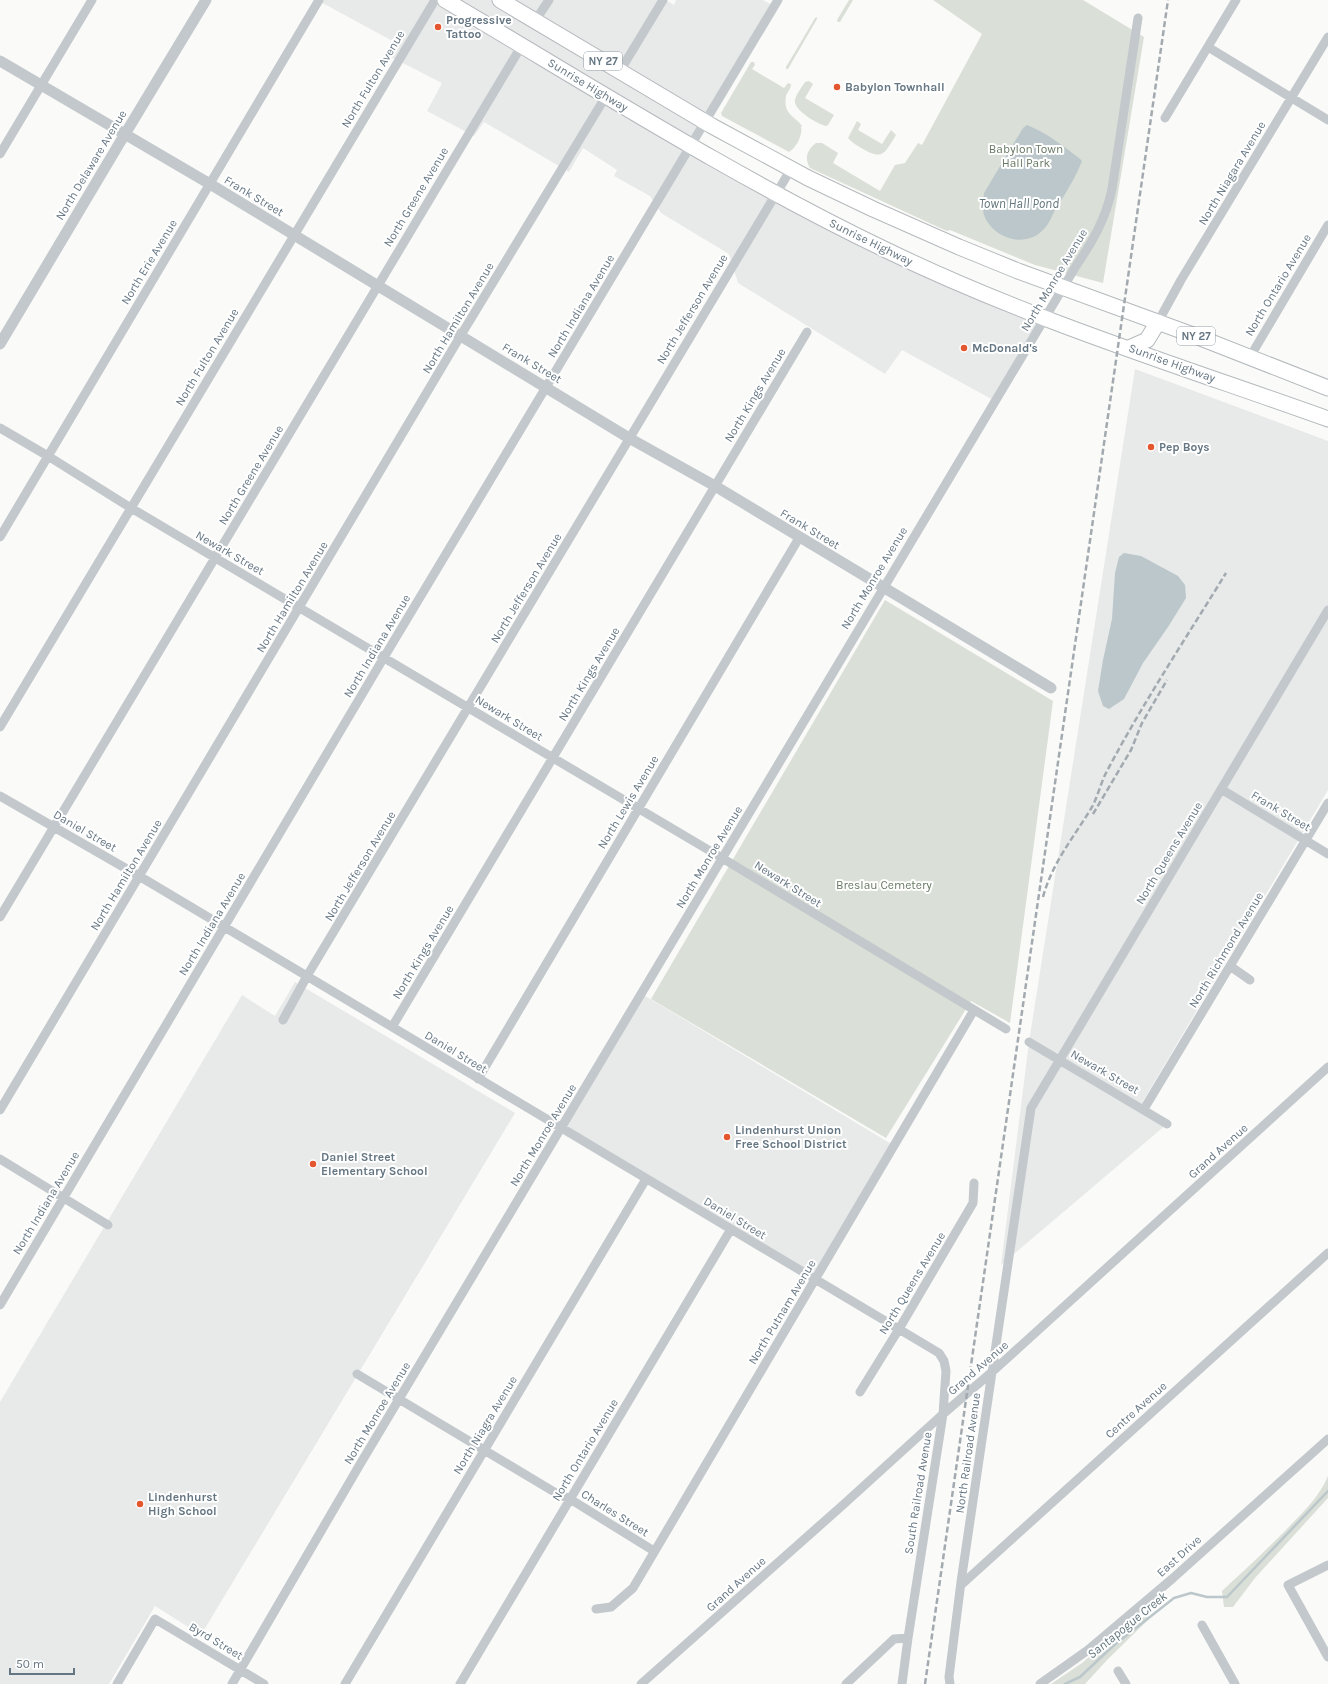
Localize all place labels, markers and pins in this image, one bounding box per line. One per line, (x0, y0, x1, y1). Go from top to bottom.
place label: Progressive Tattoo (446, 13, 512, 41)
marker: Progressive Tattoo (433, 22, 443, 32)
place label: Babylon Townhall (845, 80, 945, 94)
marker: Babylon Townhall (832, 82, 842, 92)
place label: McDonald's (972, 341, 1038, 355)
marker: McDonald's (959, 343, 969, 353)
place label: Pep Boys (1159, 440, 1210, 454)
marker: Pep Boys (1146, 442, 1156, 452)
place label: Lindenhurst Union Free School District (735, 1123, 847, 1151)
marker: Lindenhurst Union Free School District (722, 1132, 732, 1142)
place label: Daniel Street Elementary School (321, 1150, 428, 1178)
marker: Daniel Street Elementary School (308, 1159, 318, 1169)
place label: Lindenhurst High School (148, 1490, 218, 1518)
marker: Lindenhurst High School (135, 1499, 145, 1509)

